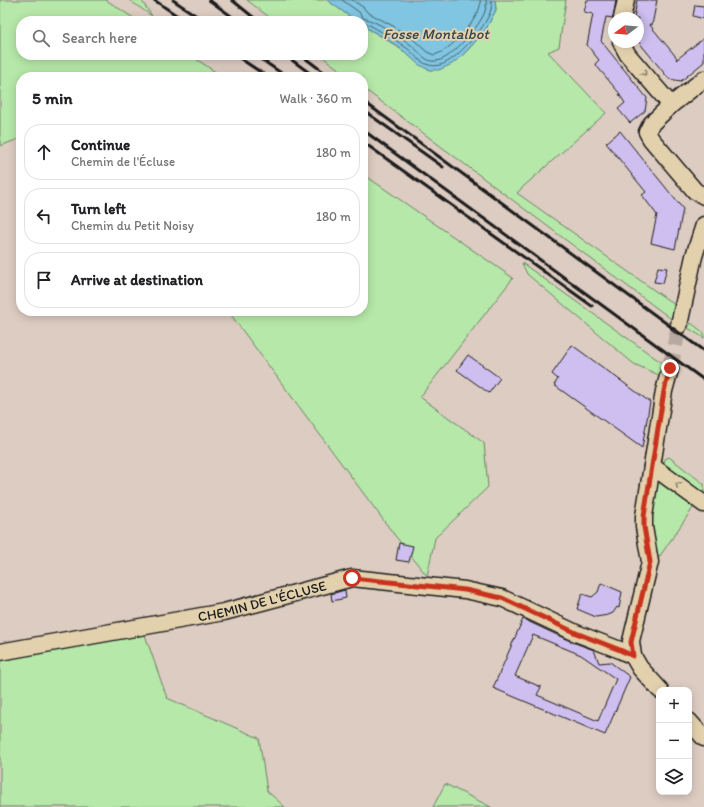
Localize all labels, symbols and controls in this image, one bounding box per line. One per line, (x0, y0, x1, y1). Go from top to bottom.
north arrow (608, 12, 644, 48)
search box (16, 16, 368, 60)
water label: Fosse Montalbot (383, 25, 490, 43)
icon: search (30, 27, 52, 49)
text: Search here (62, 29, 137, 47)
one-way arrow (639, 69, 646, 76)
text: 5 min (32, 88, 72, 108)
text: Walk · 360 m (279, 91, 352, 106)
text: Continue (71, 136, 130, 154)
icon: ahead (33, 141, 55, 163)
text: 180 m (316, 145, 351, 160)
text: Chemin de l'Écluse (71, 154, 175, 169)
text: Turn left (71, 200, 126, 218)
icon: left (33, 205, 55, 227)
text: 180 m (316, 209, 351, 224)
text: Chemin du Petit Noisy (71, 218, 194, 233)
icon: arrive (33, 269, 55, 291)
text: Arrive at destination (71, 271, 203, 289)
route end (661, 359, 679, 377)
one-way arrow (676, 483, 683, 490)
route start (343, 569, 361, 587)
street label: CHEMIN DE L'ÉCLUSE (196, 577, 328, 626)
map controls (656, 687, 692, 795)
button: + (656, 687, 692, 723)
button: − (656, 723, 692, 759)
button: layers (656, 759, 692, 795)

